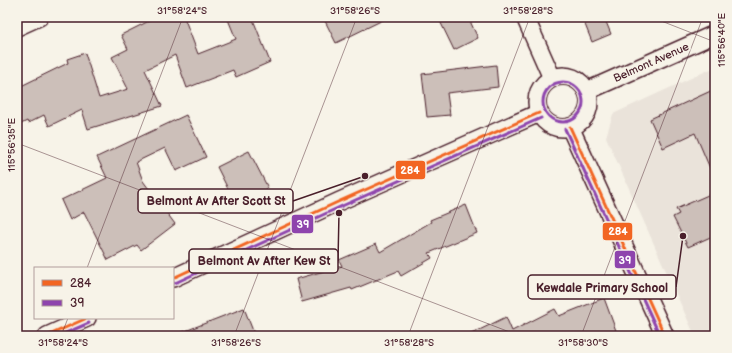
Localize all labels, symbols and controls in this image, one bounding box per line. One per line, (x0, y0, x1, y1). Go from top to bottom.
text: 31°58'24"S (157, 5, 207, 17)
text: 31°58'26"S (330, 5, 380, 17)
text: 31°58'28"S (503, 5, 553, 17)
text: 115°56'40"E (716, 12, 728, 67)
street label: Belmont Avenue (611, 40, 691, 85)
text: 115°56'35"E (6, 117, 18, 172)
line badge: 284 (395, 160, 426, 180)
text: 284 (400, 164, 420, 177)
callout: Belmont Av After Scott St (138, 189, 293, 213)
text: Belmont Av After Scott St (146, 194, 286, 209)
line badge: 39 (291, 214, 314, 234)
text: 39 (297, 218, 309, 231)
line badge: 284 (602, 222, 633, 241)
text: 284 (608, 225, 628, 238)
callout: Belmont Av After Kew St (189, 249, 338, 273)
line badge: 39 (614, 250, 636, 269)
text: Belmont Av After Kew St (198, 254, 330, 269)
text: 39 (619, 254, 631, 267)
legend (34, 267, 174, 319)
callout: Kewdale Primary School (528, 275, 676, 299)
text: 284 (70, 276, 92, 291)
text: Kewdale Primary School (536, 281, 668, 296)
text: 39 (70, 296, 84, 311)
text: 31°58'24"S (38, 337, 88, 349)
text: 31°58'26"S (211, 337, 261, 349)
text: 31°58'28"S (384, 337, 434, 349)
text: 31°58'30"S (558, 337, 608, 349)

